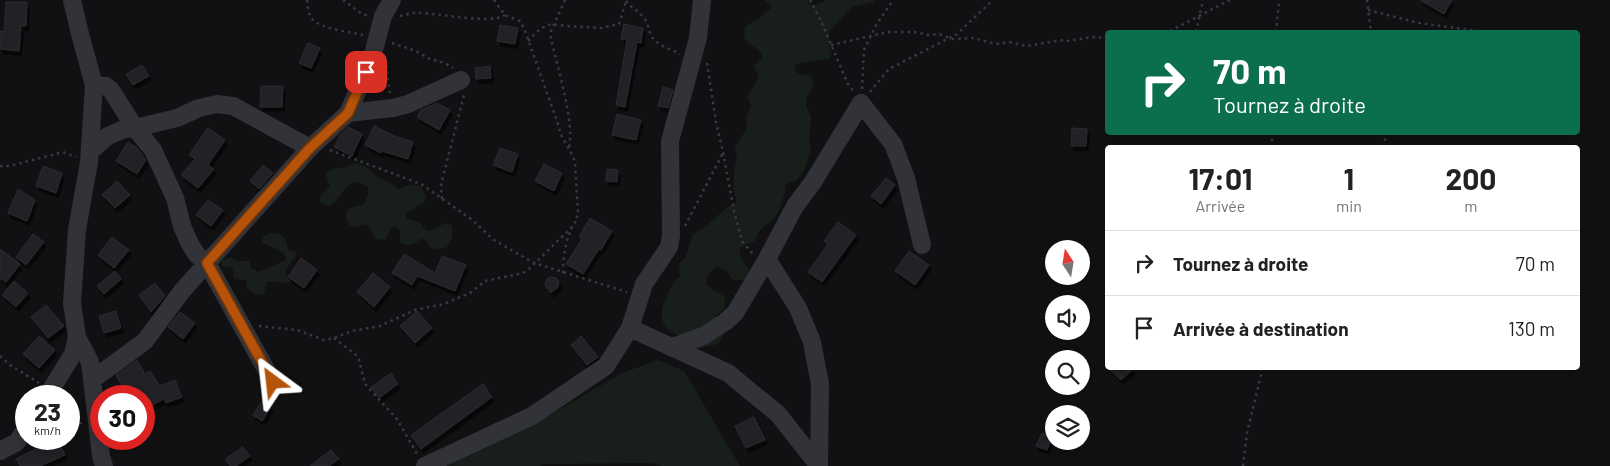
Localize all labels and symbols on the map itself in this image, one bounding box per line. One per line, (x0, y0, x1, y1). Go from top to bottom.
pin (345, 51, 387, 93)
north arrow (1045, 240, 1090, 285)
position arrow (246, 355, 298, 407)
speed limit sign: 30 (90, 385, 155, 450)

